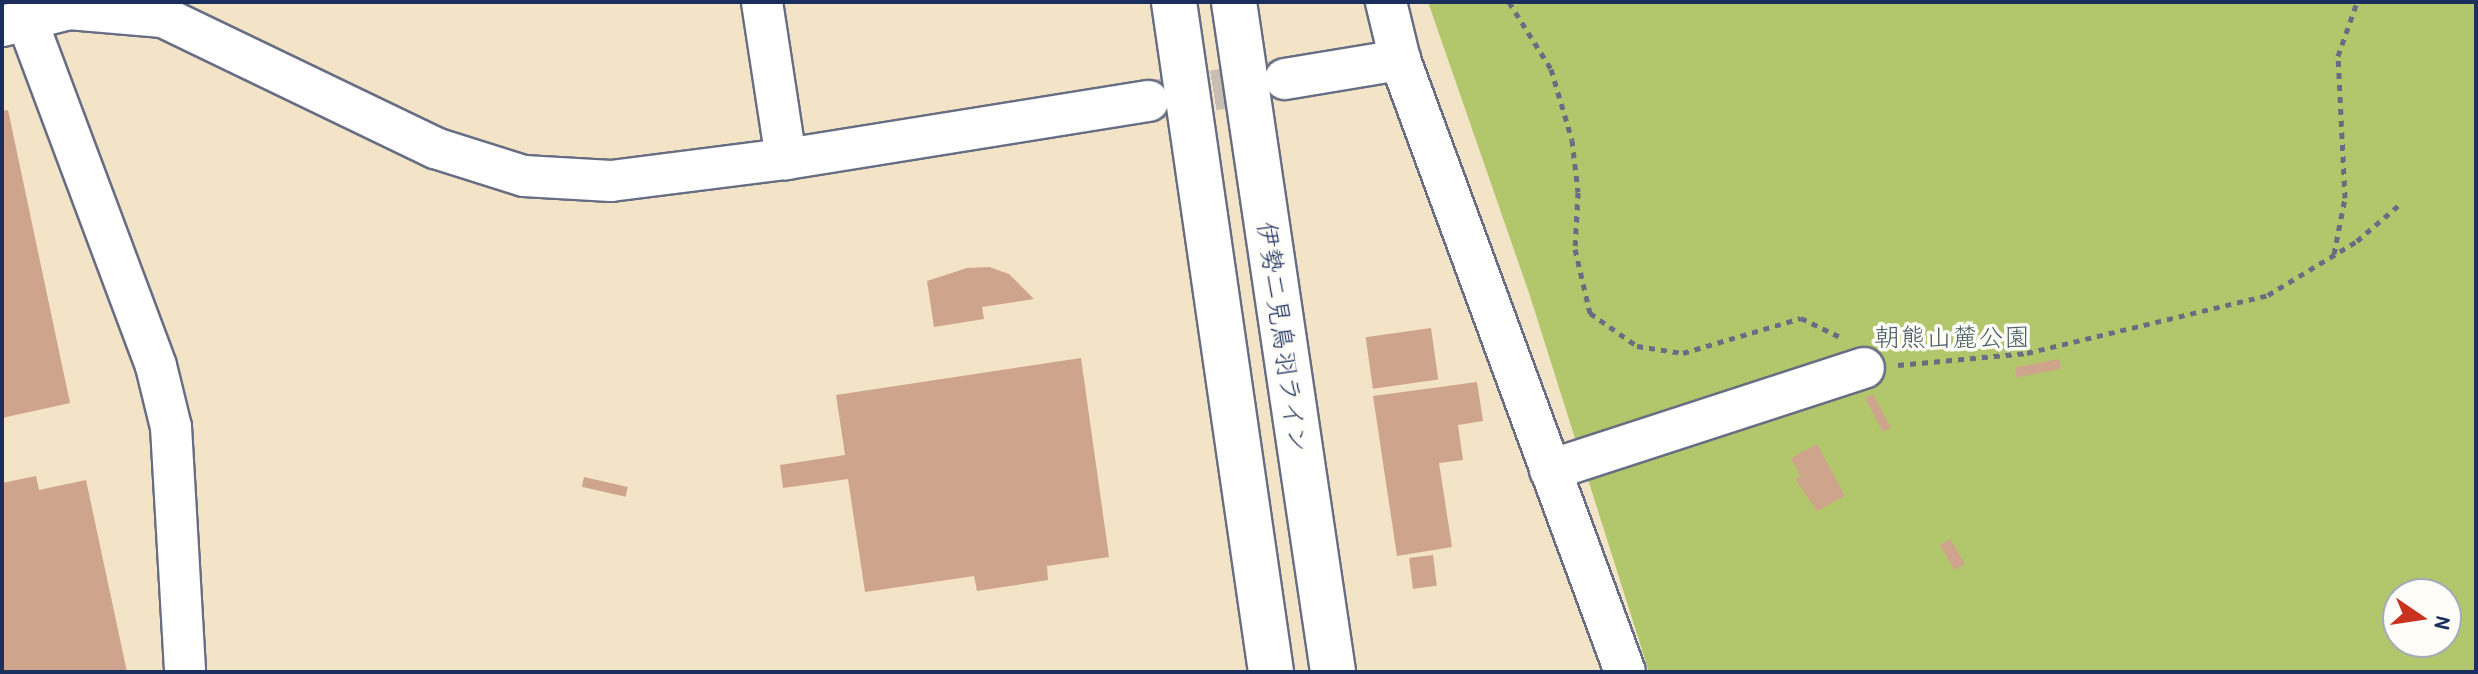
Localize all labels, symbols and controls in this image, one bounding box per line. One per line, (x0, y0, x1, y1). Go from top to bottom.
street label: 伊勢二見鳥羽ライン (1251, 219, 1315, 455)
park label: 朝熊山麓公園 (1874, 321, 2030, 353)
north arrow (2382, 578, 2462, 658)
text: N (2428, 614, 2459, 632)

